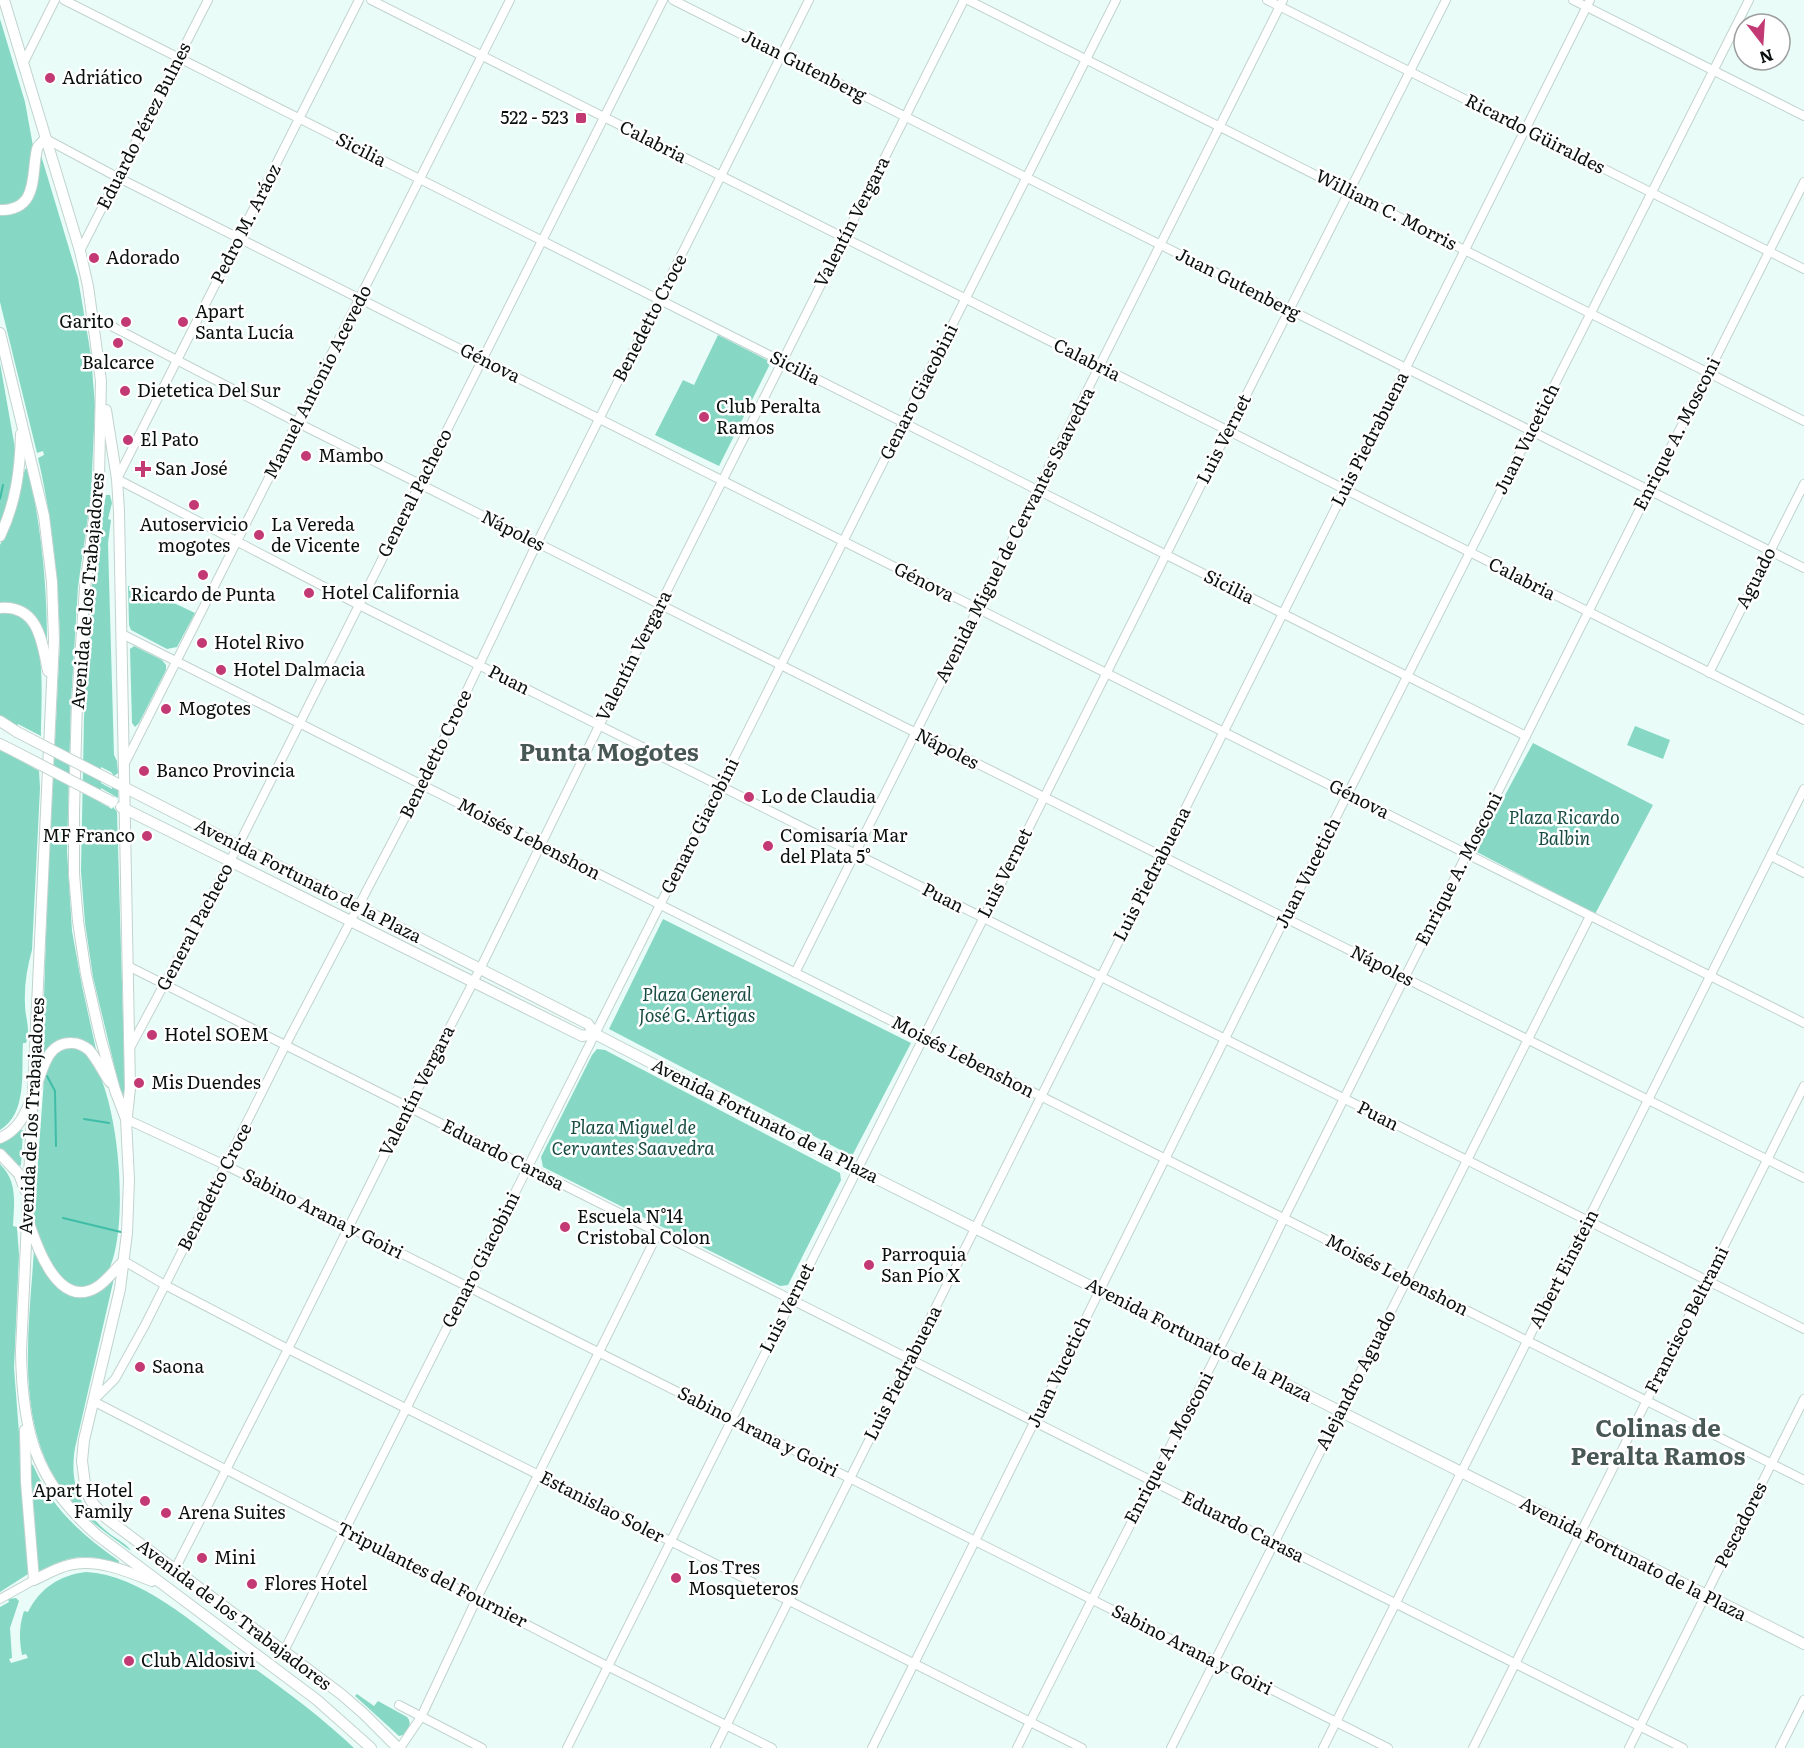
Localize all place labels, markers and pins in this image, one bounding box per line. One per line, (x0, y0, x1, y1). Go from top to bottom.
place label: Adriático (62, 63, 142, 90)
marker: Adriático (43, 71, 57, 85)
place label: 522 - 523 (500, 103, 569, 130)
marker: 522 - 523 (574, 111, 588, 125)
place label: Adorado (106, 243, 180, 270)
marker: Adorado (87, 251, 101, 265)
place label: Apart Santa Lucía (195, 297, 294, 345)
place label: Garito (59, 307, 114, 334)
marker: Garito (119, 315, 133, 329)
marker: Apart Santa Lucía (176, 315, 190, 329)
marker: Balcarce (111, 336, 125, 350)
place label: Balcarce (82, 348, 154, 375)
place label: Dietetica Del Sur (137, 376, 281, 403)
marker: Dietetica Del Sur (118, 384, 132, 398)
place label: Club Peralta Ramos (716, 392, 821, 440)
marker: Club Peralta Ramos (697, 410, 711, 424)
place label: El Pato (140, 425, 199, 452)
marker: El Pato (121, 433, 135, 447)
place label: Mambo (318, 441, 384, 468)
marker: Mambo (299, 449, 313, 463)
place label: San José (155, 454, 228, 481)
marker: San José (136, 462, 150, 476)
marker: Autoservicio mogotes (187, 498, 201, 512)
place label: Autoservicio mogotes (140, 510, 248, 558)
place label: La Vereda de Vicente (271, 510, 360, 558)
marker: La Vereda de Vicente (252, 528, 266, 542)
marker: Ricardo de Punta (196, 568, 210, 582)
place label: Hotel California (321, 578, 460, 605)
place label: Ricardo de Punta (130, 580, 276, 607)
marker: Hotel California (302, 586, 316, 600)
place label: Hotel Rivo (214, 628, 304, 655)
marker: Hotel Rivo (195, 636, 209, 650)
place label: Hotel Dalmacia (233, 655, 366, 682)
marker: Hotel Dalmacia (214, 663, 228, 677)
place label: Mogotes (178, 694, 251, 721)
marker: Mogotes (159, 702, 173, 716)
place label: Banco Provincia (156, 756, 295, 783)
marker: Banco Provincia (137, 764, 151, 778)
place label: Lo de Claudia (761, 782, 876, 809)
marker: Lo de Claudia (742, 790, 756, 804)
place label: MF Franco (42, 821, 135, 848)
place label: Comisaría Mar del Plata 5° (780, 821, 908, 869)
marker: MF Franco (140, 829, 154, 843)
marker: Comisaría Mar del Plata 5° (761, 839, 775, 853)
place label: Hotel SOEM (164, 1020, 269, 1047)
marker: Hotel SOEM (145, 1028, 159, 1042)
place label: Mis Duendes (151, 1068, 261, 1095)
marker: Mis Duendes (132, 1076, 146, 1090)
place label: Escuela N°14 Cristobal Colon (577, 1202, 711, 1250)
marker: Escuela N°14 Cristobal Colon (558, 1220, 572, 1234)
place label: Parroquia San Pío X (881, 1240, 967, 1288)
marker: Parroquia San Pío X (862, 1258, 876, 1272)
place label: Saona (152, 1352, 204, 1379)
marker: Saona (133, 1360, 147, 1374)
place label: Apart Hotel Family (33, 1476, 134, 1524)
marker: Apart Hotel Family (138, 1494, 152, 1508)
place label: Arena Suites (178, 1498, 285, 1525)
marker: Arena Suites (159, 1506, 173, 1520)
place label: Mini (214, 1543, 256, 1570)
marker: Mini (195, 1551, 209, 1565)
place label: Los Tres Mosqueteros (688, 1553, 798, 1601)
place label: Flores Hotel (264, 1569, 368, 1596)
marker: Los Tres Mosqueteros (669, 1571, 683, 1585)
marker: Flores Hotel (245, 1577, 259, 1591)
place label: Club Aldosivi (141, 1646, 255, 1673)
marker: Club Aldosivi (122, 1654, 136, 1668)

